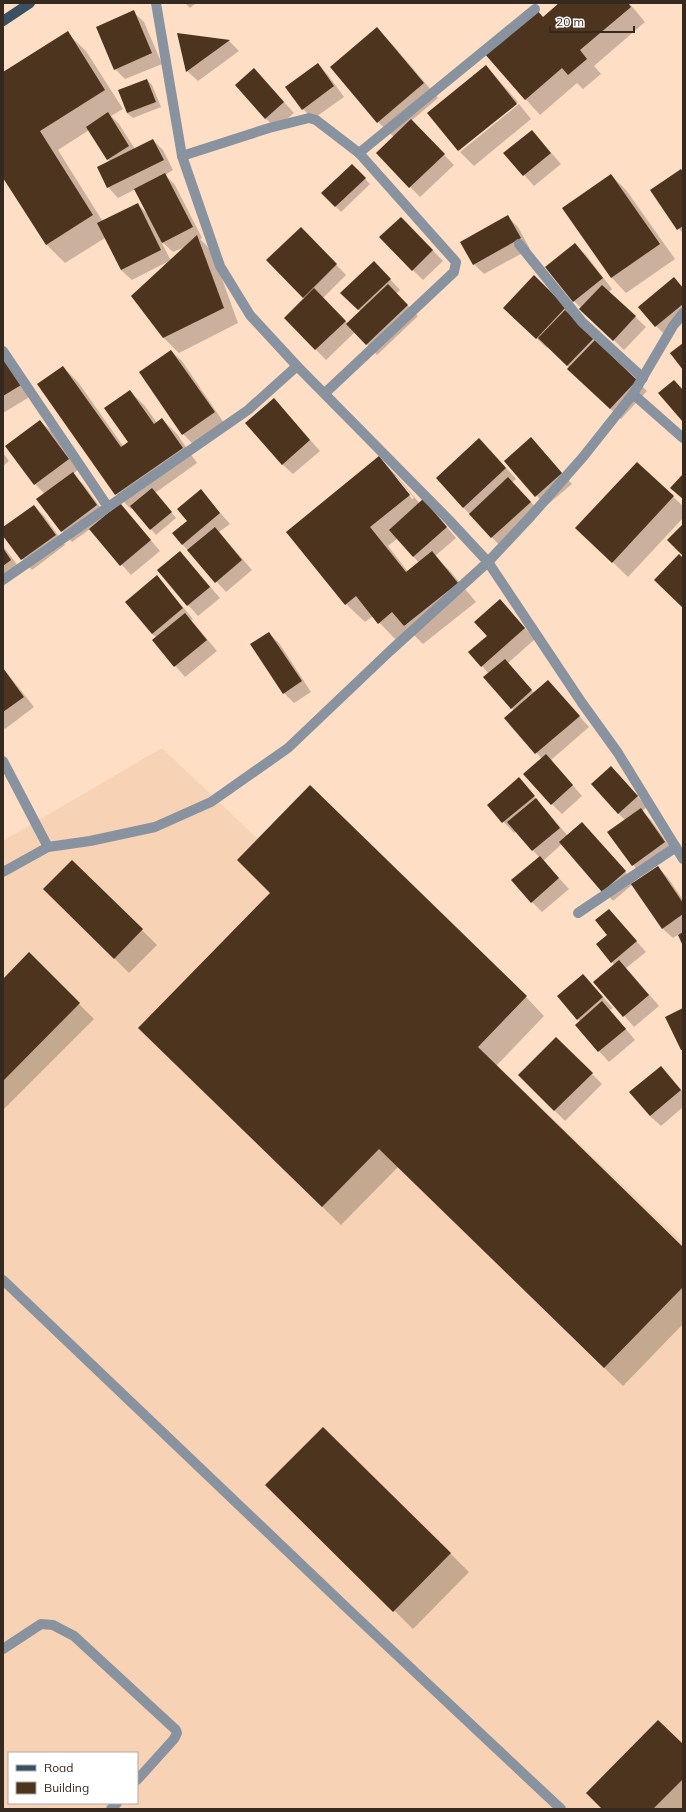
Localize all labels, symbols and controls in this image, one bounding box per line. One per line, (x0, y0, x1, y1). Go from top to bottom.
scale bar (550, 8, 634, 34)
text: 20 m (556, 14, 584, 29)
legend (8, 1752, 138, 1804)
text: Road (44, 1760, 73, 1775)
text: Building (44, 1780, 89, 1795)

